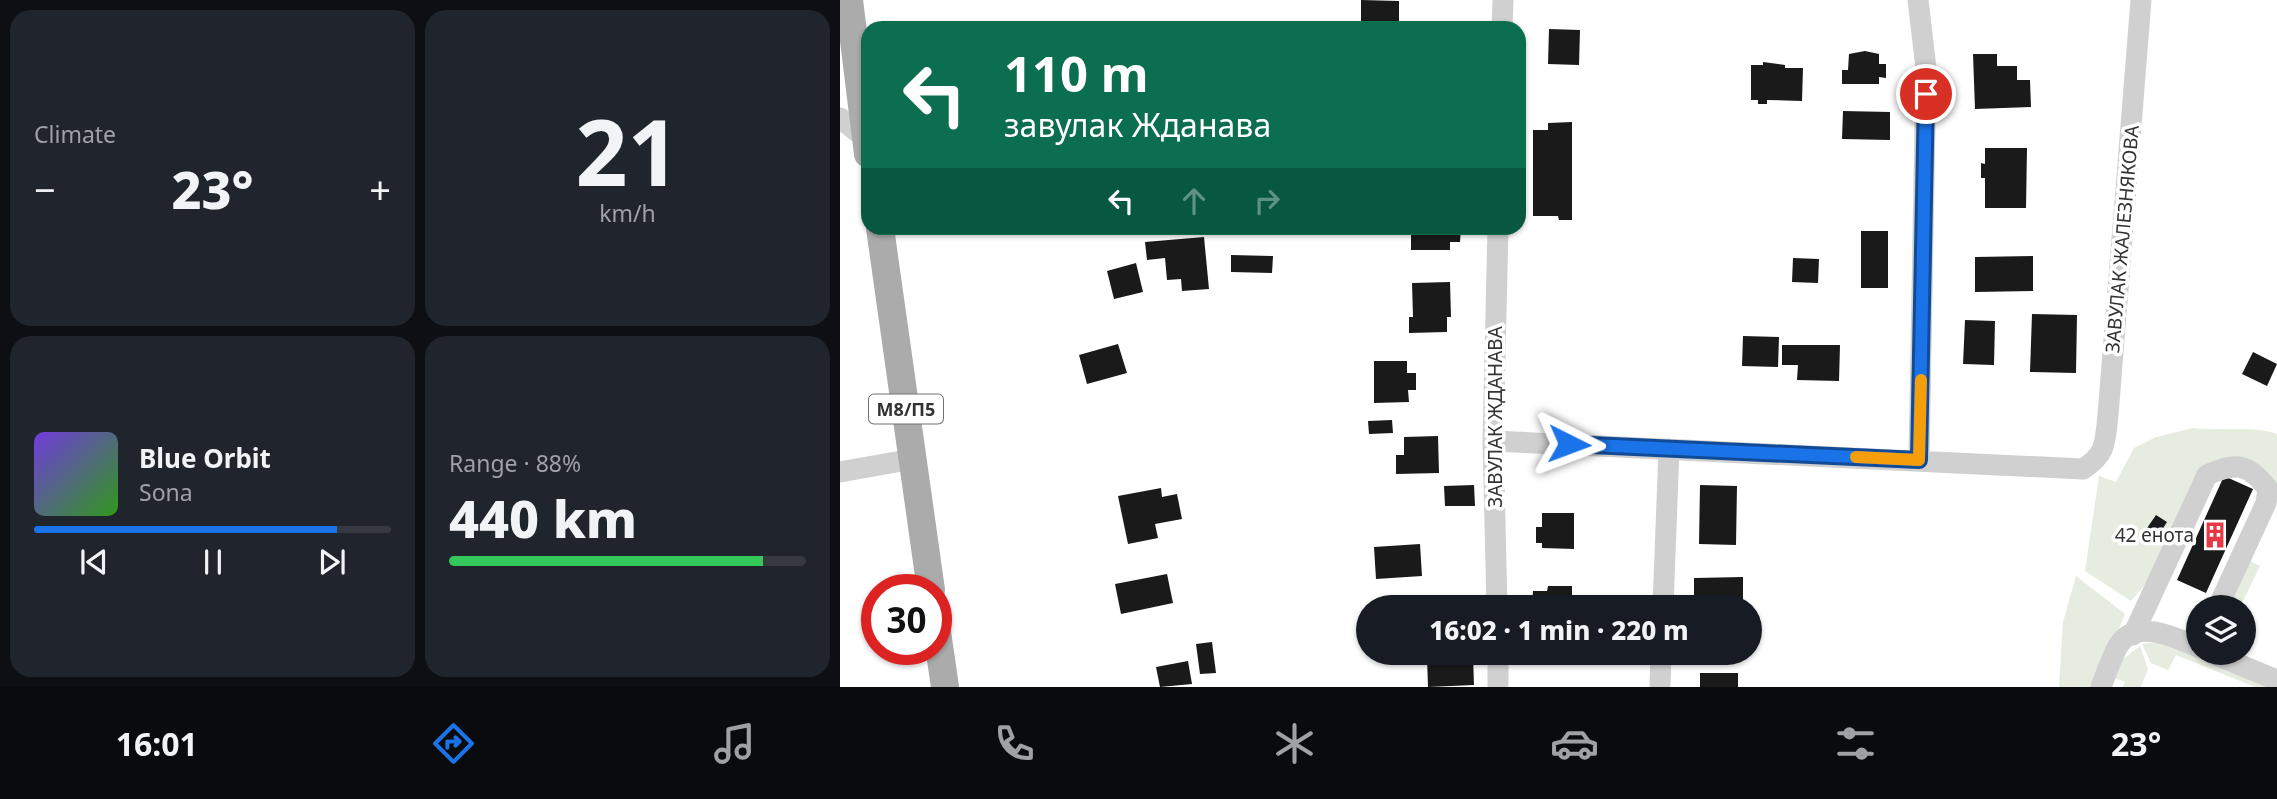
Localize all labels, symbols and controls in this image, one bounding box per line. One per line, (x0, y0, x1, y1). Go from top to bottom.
text: 110 m (1004, 40, 1149, 106)
icon: left (889, 49, 980, 140)
pin (1896, 64, 1956, 124)
icon: arrive (1907, 75, 1945, 113)
text: 21 (575, 89, 680, 213)
text: завулак Жданава (1004, 103, 1271, 146)
text: Climate (34, 118, 116, 150)
street label: ЗАВУЛАК ЖАЛЕЗНЯКОВА (2099, 123, 2145, 354)
text: 23° (171, 153, 254, 224)
text: − (34, 163, 56, 215)
text: + (369, 163, 391, 215)
icon: left (1102, 182, 1140, 220)
icon: ahead (1175, 182, 1213, 220)
icon: right (1248, 182, 1286, 220)
text: km/h (599, 197, 656, 229)
street label: ЗАВУЛАК ЖДАНАВА (1482, 325, 1508, 508)
road number: М8/П5 (869, 394, 943, 424)
position arrow (1532, 407, 1606, 481)
text: Blue Orbit (139, 440, 271, 476)
text: Range · 88% (449, 447, 581, 479)
text: Sona (139, 476, 193, 508)
text: 440 km (449, 482, 637, 553)
building icon: 42 енота (2200, 520, 2230, 550)
place label: 42 енота (2115, 522, 2194, 548)
icon: previous (75, 543, 113, 581)
icon: pause (194, 543, 232, 581)
icon: next (313, 543, 351, 581)
speed limit sign: 30 (861, 574, 952, 665)
map controls (2186, 595, 2256, 665)
button: layers (2186, 595, 2256, 665)
text: 16:02 · 1 min · 220 m (1429, 612, 1689, 648)
icon: directions (429, 719, 478, 768)
icon: music (710, 719, 759, 768)
icon: phone (990, 719, 1039, 768)
icon: climate (1270, 719, 1319, 768)
icon: car (1550, 719, 1599, 768)
icon: filters (1831, 719, 1880, 768)
text: 16:01 (116, 722, 198, 765)
text: 23° (2111, 722, 2161, 765)

